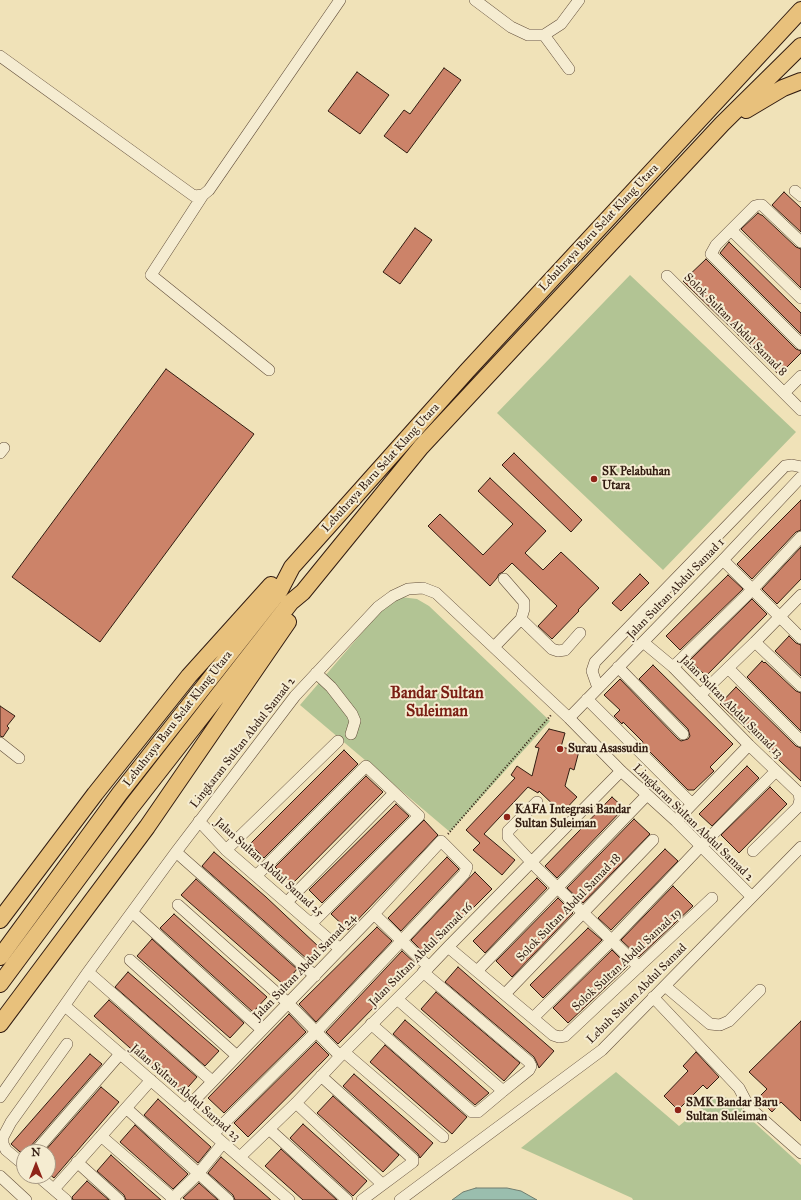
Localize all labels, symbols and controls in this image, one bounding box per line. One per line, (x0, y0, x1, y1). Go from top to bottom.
street label: Lebuhraya Baru Selat Klang Utara (536, 161, 662, 295)
street label: Solok Sultan Abdul Samad 8 (681, 271, 789, 379)
street label: Lebuhraya Baru Selat Klang Utara (319, 401, 443, 535)
place label: SK Pelabuhan Utara (602, 465, 670, 493)
marker: SK Pelabuhan Utara (589, 474, 599, 484)
street label: Jalan Sultan Abdul Samad 1 (624, 536, 728, 642)
street label: Lebuhraya Baru Selat Klang Utara (120, 648, 236, 790)
street label: Jalan Sultan Abdul Samad 13 (677, 653, 785, 761)
street label: Lingkaran Sultan Abdul Samad 2 (187, 675, 299, 811)
district label: Bandar Sultan Suleiman (390, 684, 484, 722)
place label: Surau Asassudin (568, 742, 648, 756)
marker: Surau Asassudin (555, 744, 565, 754)
street label: Lingkaran Sultan Abdul Samad 2 (630, 761, 756, 885)
place label: KAFA Integrasi Bandar Sultan Suleiman (515, 803, 631, 831)
marker: KAFA Integrasi Bandar Sultan Suleiman (502, 812, 512, 822)
street label: Jalan Sultan Abdul Samad 25 (212, 815, 326, 921)
street label: Solok Sultan Abdul Samad 18 (514, 851, 624, 965)
street label: Jalan Sultan Abdul Samad 16 (366, 900, 476, 1010)
street label: Solok Sultan Abdul Samad 19 (569, 906, 685, 1014)
street label: Jalan Sultan Abdul Samad 24 (250, 911, 360, 1023)
street label: Lebuh Sultan Abdul Samad (584, 941, 690, 1047)
street label: Jalan Sultan Abdul Samad 23 (127, 1041, 243, 1145)
place label: SMK Bandar Baru Sultan Suleiman (686, 1096, 778, 1124)
marker: SMK Bandar Baru Sultan Suleiman (673, 1105, 683, 1115)
north arrow (16, 1144, 56, 1184)
text: N (31, 1146, 41, 1159)

